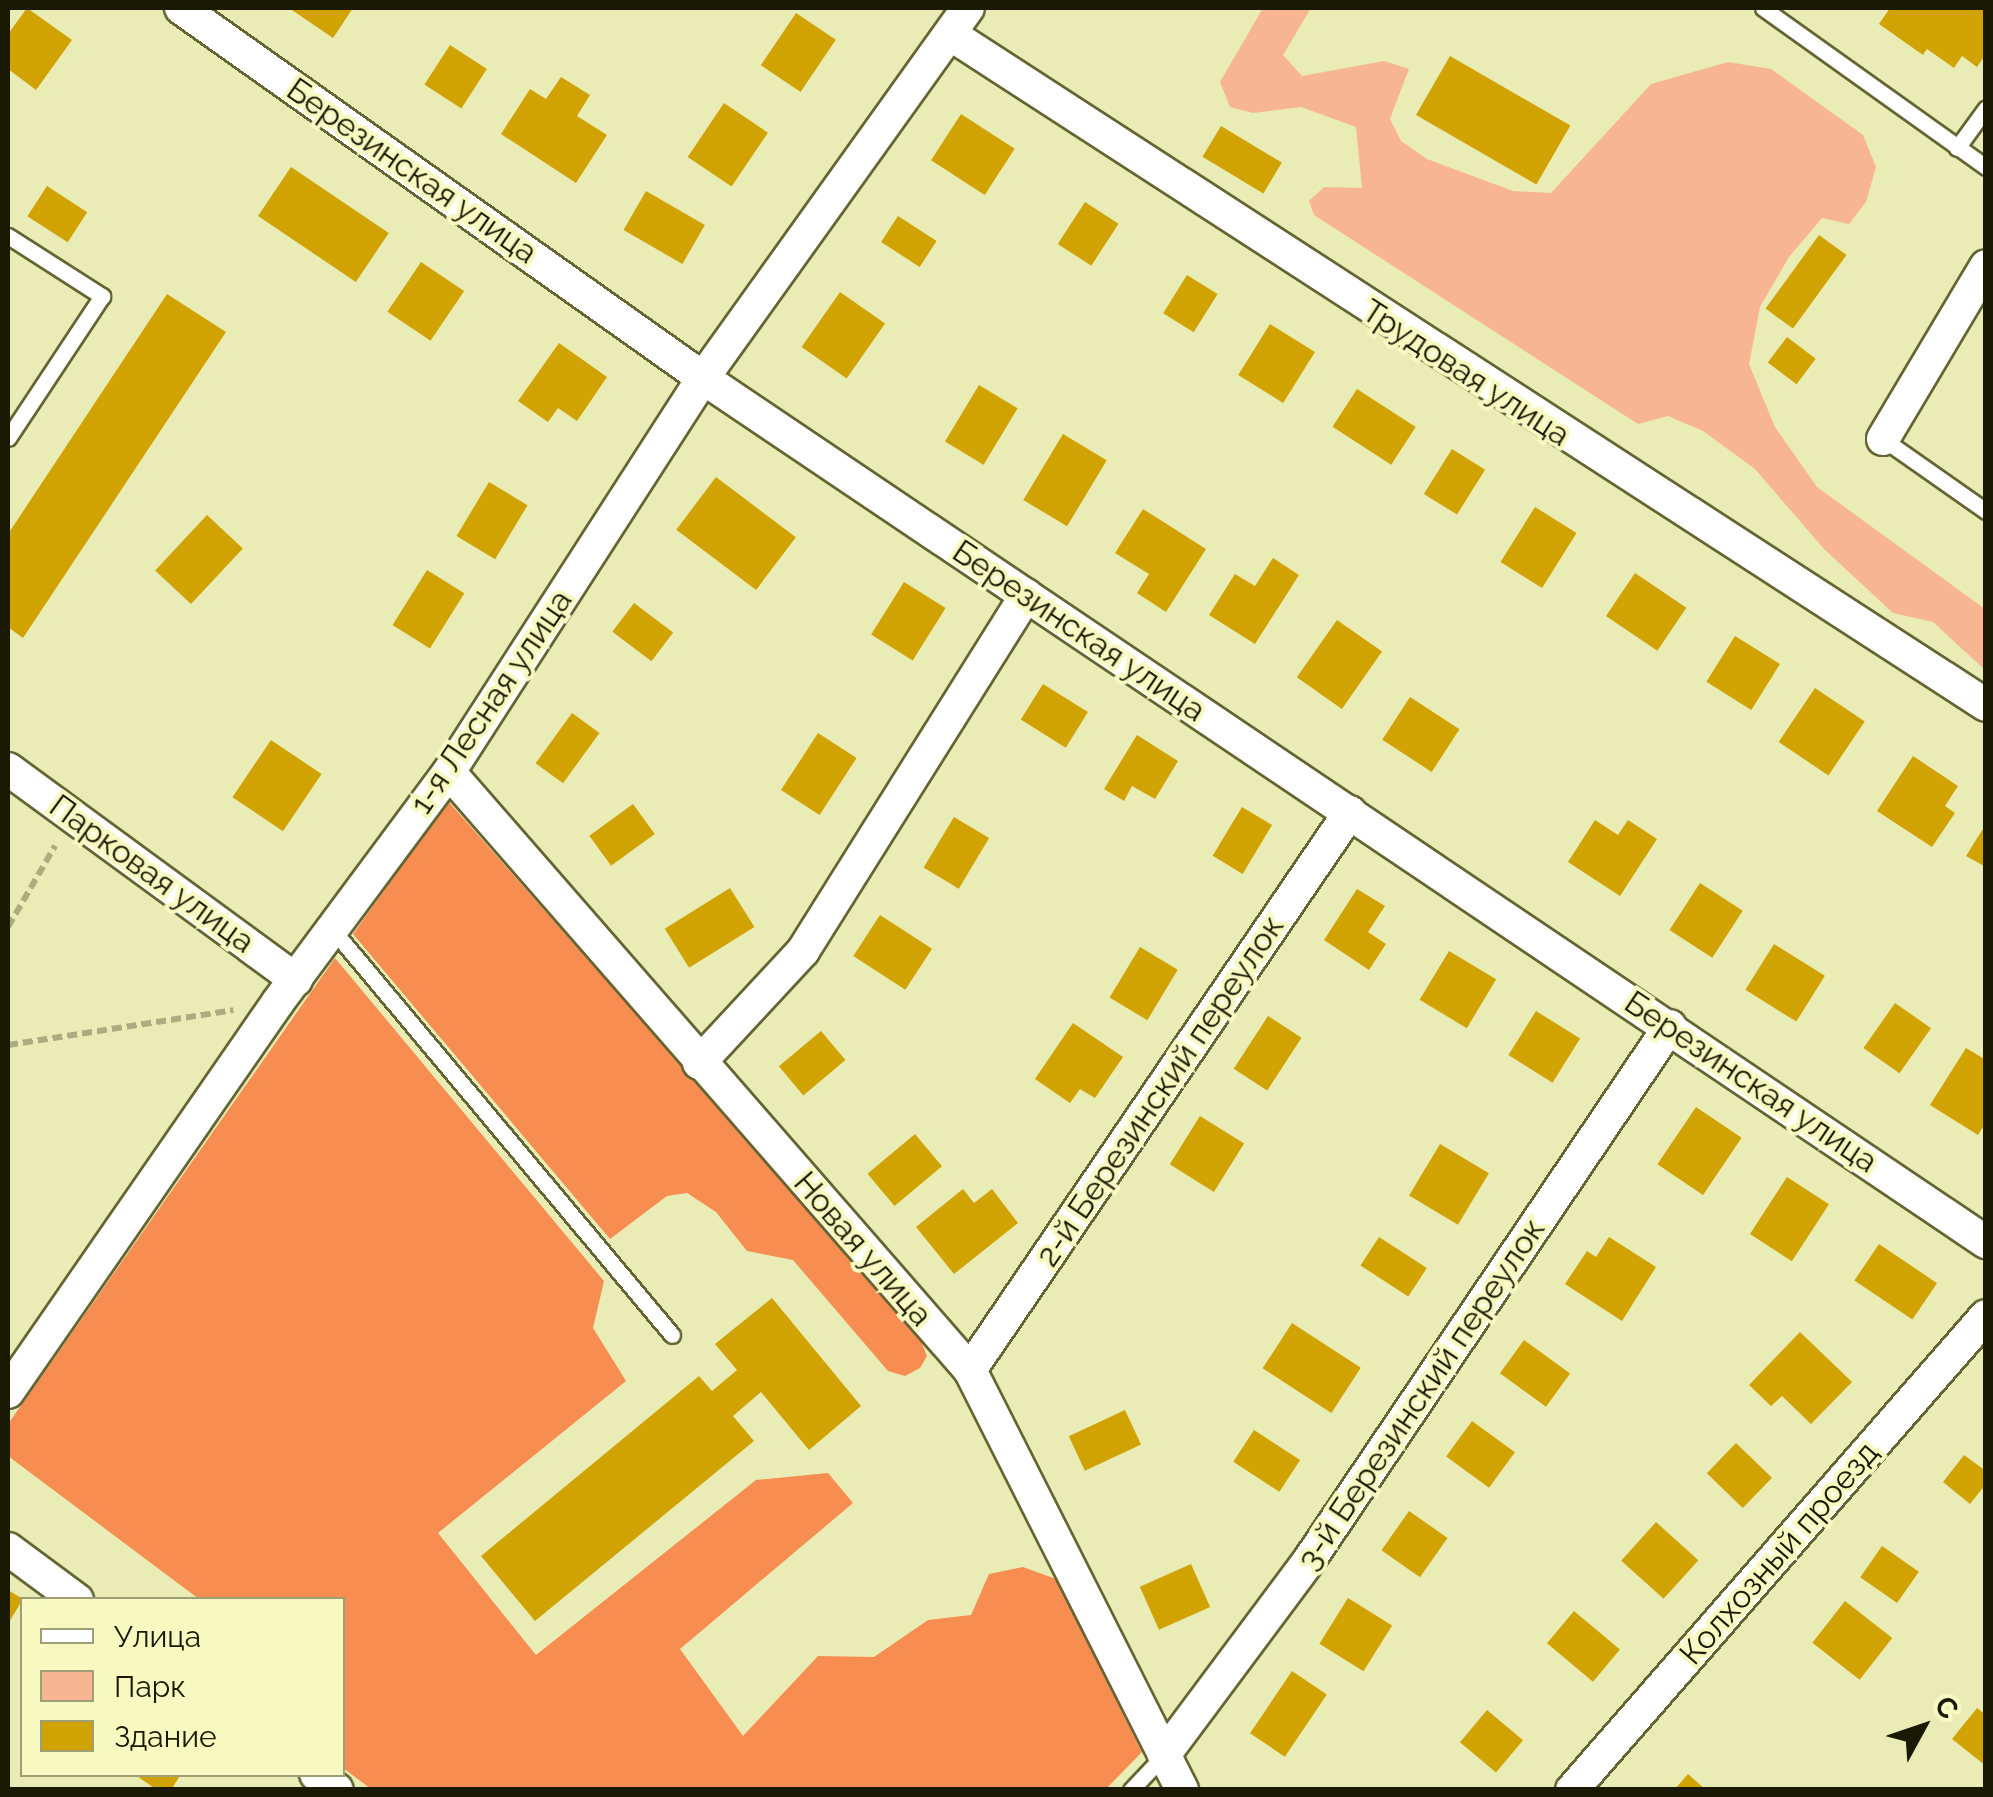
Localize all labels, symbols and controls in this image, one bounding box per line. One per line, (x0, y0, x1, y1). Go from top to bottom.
street label: Березинская улица (279, 70, 545, 272)
street label: Трудовая улица (1355, 291, 1577, 455)
street label: Березинская улица (945, 532, 1213, 730)
street label: 1-я Лесная улица (402, 582, 580, 822)
street label: Парковая улица (42, 787, 262, 961)
street label: 2-й Березинский переулок (1028, 908, 1292, 1274)
street label: Березинская улица (1617, 983, 1885, 1181)
street label: Новая улица (785, 1164, 941, 1334)
street label: 3-й Березинский переулок (1289, 1211, 1553, 1577)
street label: Колхозный проезд (1672, 1434, 1886, 1672)
legend (20, 1597, 345, 1777)
text: Улица (114, 1619, 201, 1654)
text: Парк (114, 1669, 186, 1704)
north arrow (1873, 1677, 1973, 1777)
text: С (1928, 1689, 1965, 1725)
text: Здание (114, 1719, 217, 1754)

